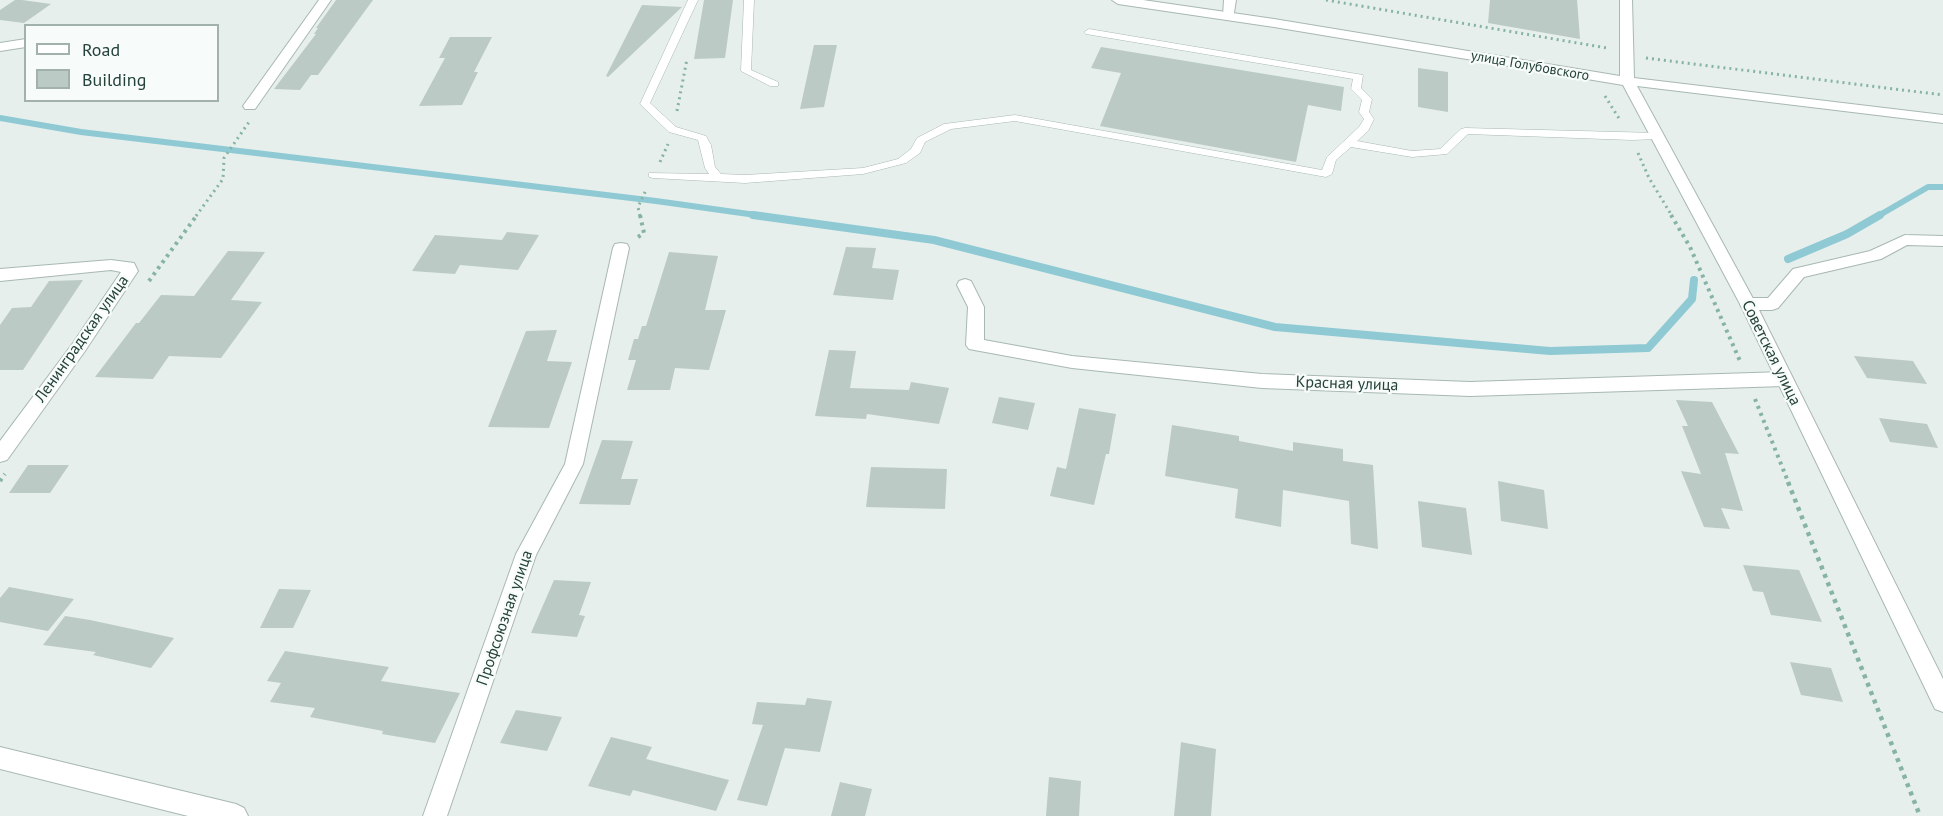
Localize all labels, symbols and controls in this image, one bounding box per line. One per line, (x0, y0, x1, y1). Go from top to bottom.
legend (24, 24, 219, 102)
text: Road (82, 38, 120, 61)
street label: улица Голубовского (1470, 47, 1590, 85)
text: Building (82, 68, 146, 91)
street label: Ленинградская улица (31, 272, 133, 406)
street label: Советская улица (1737, 297, 1805, 409)
street label: Красная улица (1295, 373, 1399, 395)
street label: Профсоюзная улица (473, 548, 537, 688)

